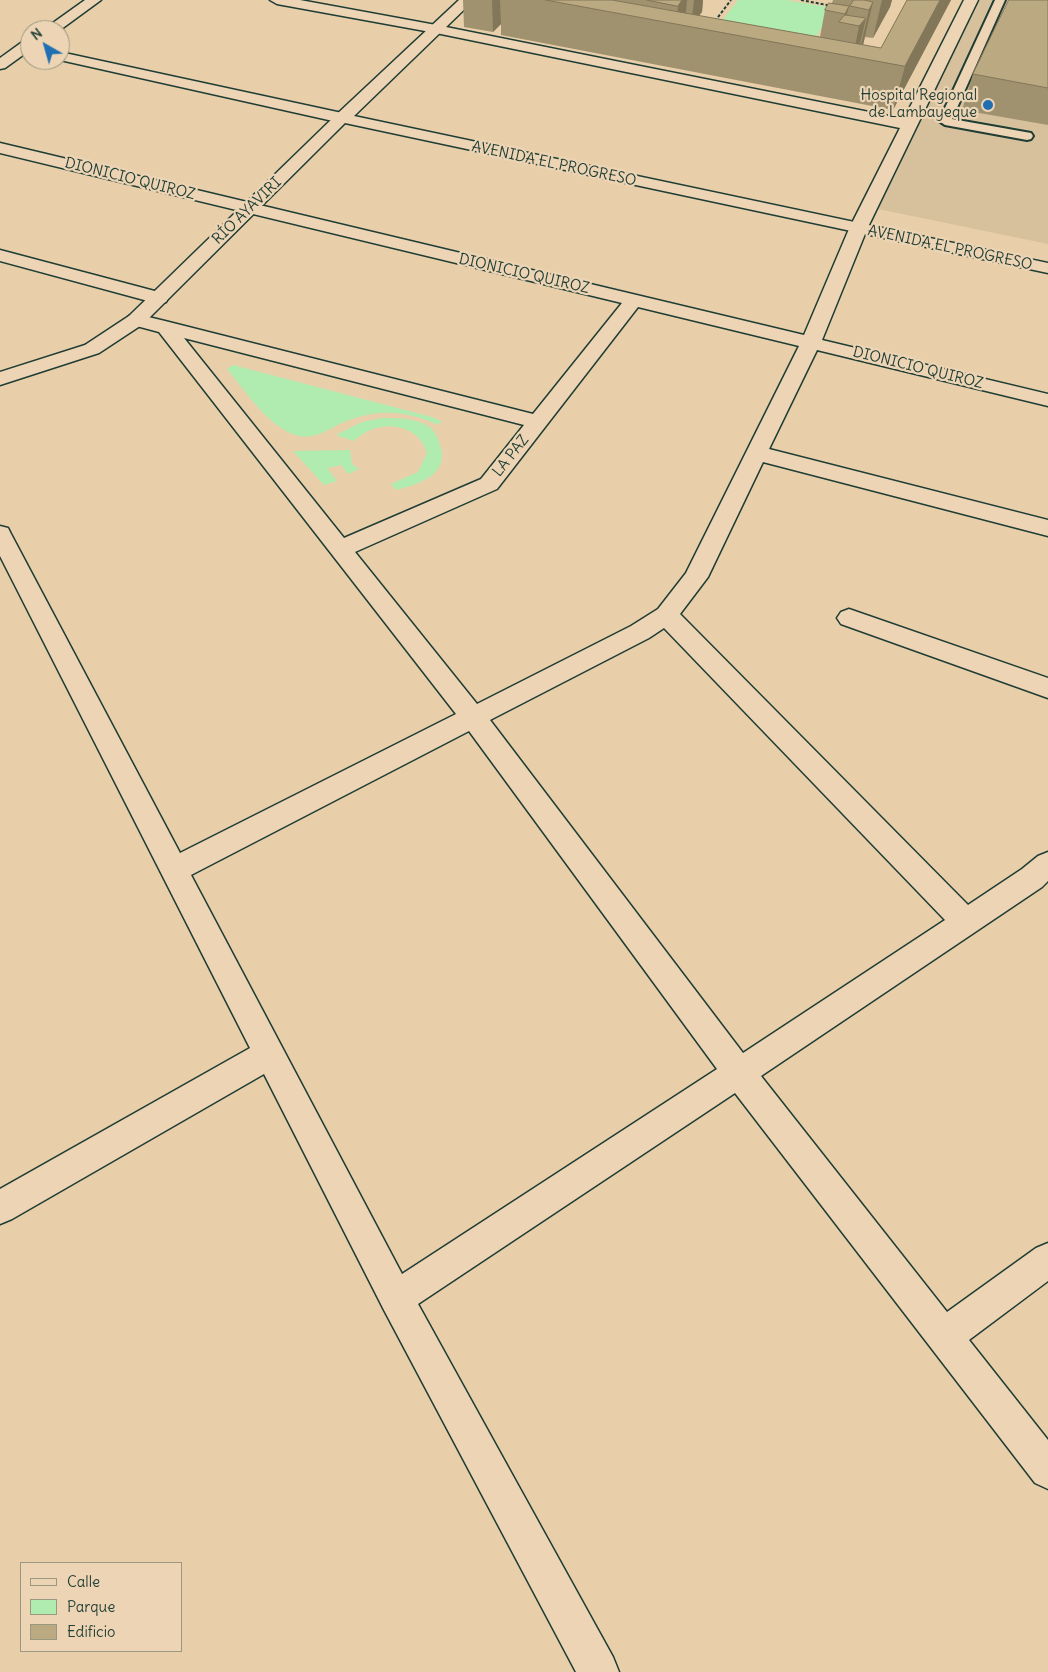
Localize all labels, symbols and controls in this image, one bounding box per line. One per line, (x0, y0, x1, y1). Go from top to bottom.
north arrow (20, 20, 70, 70)
text: N (27, 24, 46, 44)
place label: Hospital Regional de Lambayeque (860, 87, 977, 122)
marker: Hospital Regional de Lambayeque (981, 98, 995, 112)
street label: AVENIDA EL PROGRESO (470, 138, 638, 190)
street label: DIONICIO QUIROZ (63, 154, 197, 204)
street label: RÍO AYAVIRI (209, 174, 285, 248)
street label: AVENIDA EL PROGRESO (866, 222, 1034, 274)
street label: DIONICIO QUIROZ (457, 250, 591, 298)
street label: DIONICIO QUIROZ (851, 343, 985, 393)
street label: LA PAZ (489, 432, 533, 480)
legend (20, 1562, 182, 1652)
text: Calle (67, 1572, 100, 1591)
text: Parque (67, 1597, 115, 1616)
text: Edificio (67, 1622, 115, 1641)

